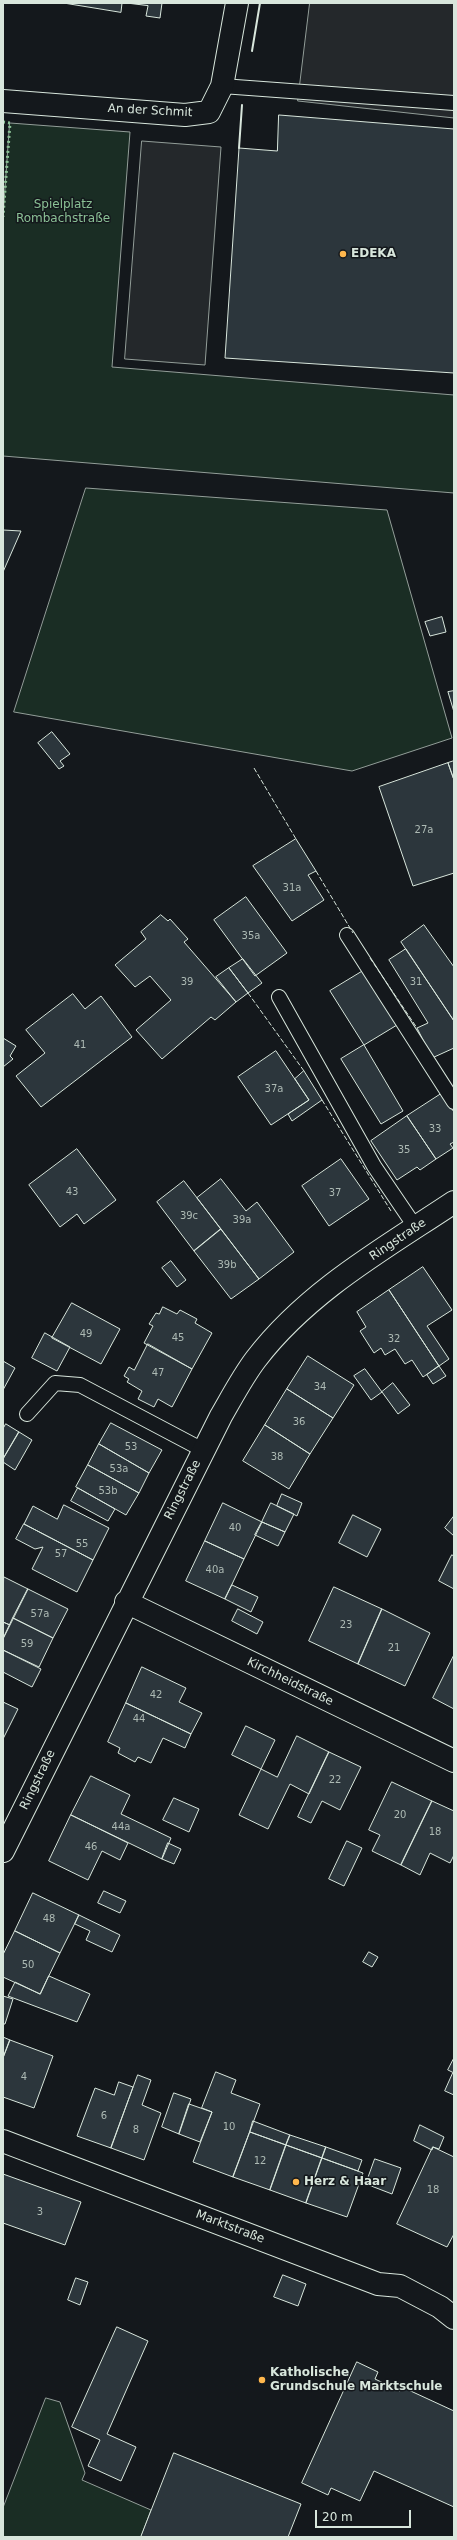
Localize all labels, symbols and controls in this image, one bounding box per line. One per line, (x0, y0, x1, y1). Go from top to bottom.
street label: An der Schmit (107, 102, 193, 120)
park label: Spielplatz Rombachstraße (16, 198, 110, 226)
place label: EDEKA (351, 247, 396, 261)
marker: EDEKA (338, 249, 348, 259)
house number: 27a (415, 824, 433, 836)
house number: 31a (283, 882, 301, 894)
house number: 35a (242, 930, 260, 942)
house number: 39 (181, 976, 193, 988)
house number: 31 (410, 976, 422, 988)
house number: 41 (74, 1039, 86, 1051)
house number: 37a (265, 1083, 283, 1095)
house number: 33 (429, 1123, 441, 1135)
house number: 35 (398, 1144, 410, 1156)
house number: 43 (66, 1186, 78, 1198)
house number: 37 (329, 1187, 341, 1199)
house number: 39c (180, 1210, 198, 1222)
house number: 39a (233, 1214, 251, 1226)
street label: Ringstraße (367, 1216, 429, 1264)
house number: 39b (217, 1259, 237, 1271)
house number: 49 (80, 1328, 92, 1340)
house number: 45 (172, 1332, 184, 1344)
house number: 32 (388, 1333, 400, 1345)
house number: 47 (152, 1367, 164, 1379)
house number: 34 (314, 1381, 326, 1393)
house number: 36 (293, 1416, 305, 1428)
house number: 53 (125, 1441, 137, 1453)
house number: 38 (271, 1451, 283, 1463)
street label: Ringstraße (162, 1458, 204, 1522)
house number: 53a (110, 1463, 128, 1475)
house number: 53b (98, 1485, 118, 1497)
house number: 40 (229, 1522, 241, 1534)
house number: 55 (76, 1538, 88, 1550)
house number: 57 (55, 1548, 67, 1560)
house number: 40a (206, 1564, 224, 1576)
house number: 57a (31, 1608, 49, 1620)
house number: 23 (340, 1619, 352, 1631)
house number: 59 (21, 1638, 33, 1650)
house number: 21 (388, 1642, 400, 1654)
street label: Kirchheidstraße (245, 1655, 335, 1709)
house number: 42 (150, 1689, 162, 1701)
house number: 44 (133, 1713, 145, 1725)
street label: Ringstraße (17, 1748, 59, 1812)
house number: 22 (329, 1774, 341, 1786)
house number: 20 (394, 1809, 406, 1821)
house number: 44a (112, 1821, 130, 1833)
house number: 18 (429, 1826, 441, 1838)
house number: 46 (85, 1841, 97, 1853)
house number: 48 (43, 1913, 55, 1925)
house number: 50 (22, 1959, 34, 1971)
house number: 4 (21, 2071, 27, 2083)
house number: 6 (101, 2110, 107, 2122)
house number: 10 (223, 2121, 235, 2133)
house number: 8 (133, 2124, 139, 2136)
house number: 12 (254, 2155, 266, 2167)
place label: Herz & Haar (304, 2175, 386, 2189)
marker: Herz & Haar (291, 2177, 301, 2187)
house number: 18 (427, 2184, 439, 2196)
house number: 3 (37, 2206, 43, 2218)
street label: Marktstraße (194, 2207, 266, 2247)
place label: Katholische Grundschule Marktschule (270, 2366, 442, 2394)
marker: Katholische Grundschule Marktschule (257, 2375, 267, 2385)
scale bar (317, 2502, 413, 2528)
text: 20 m (322, 2510, 353, 2524)

